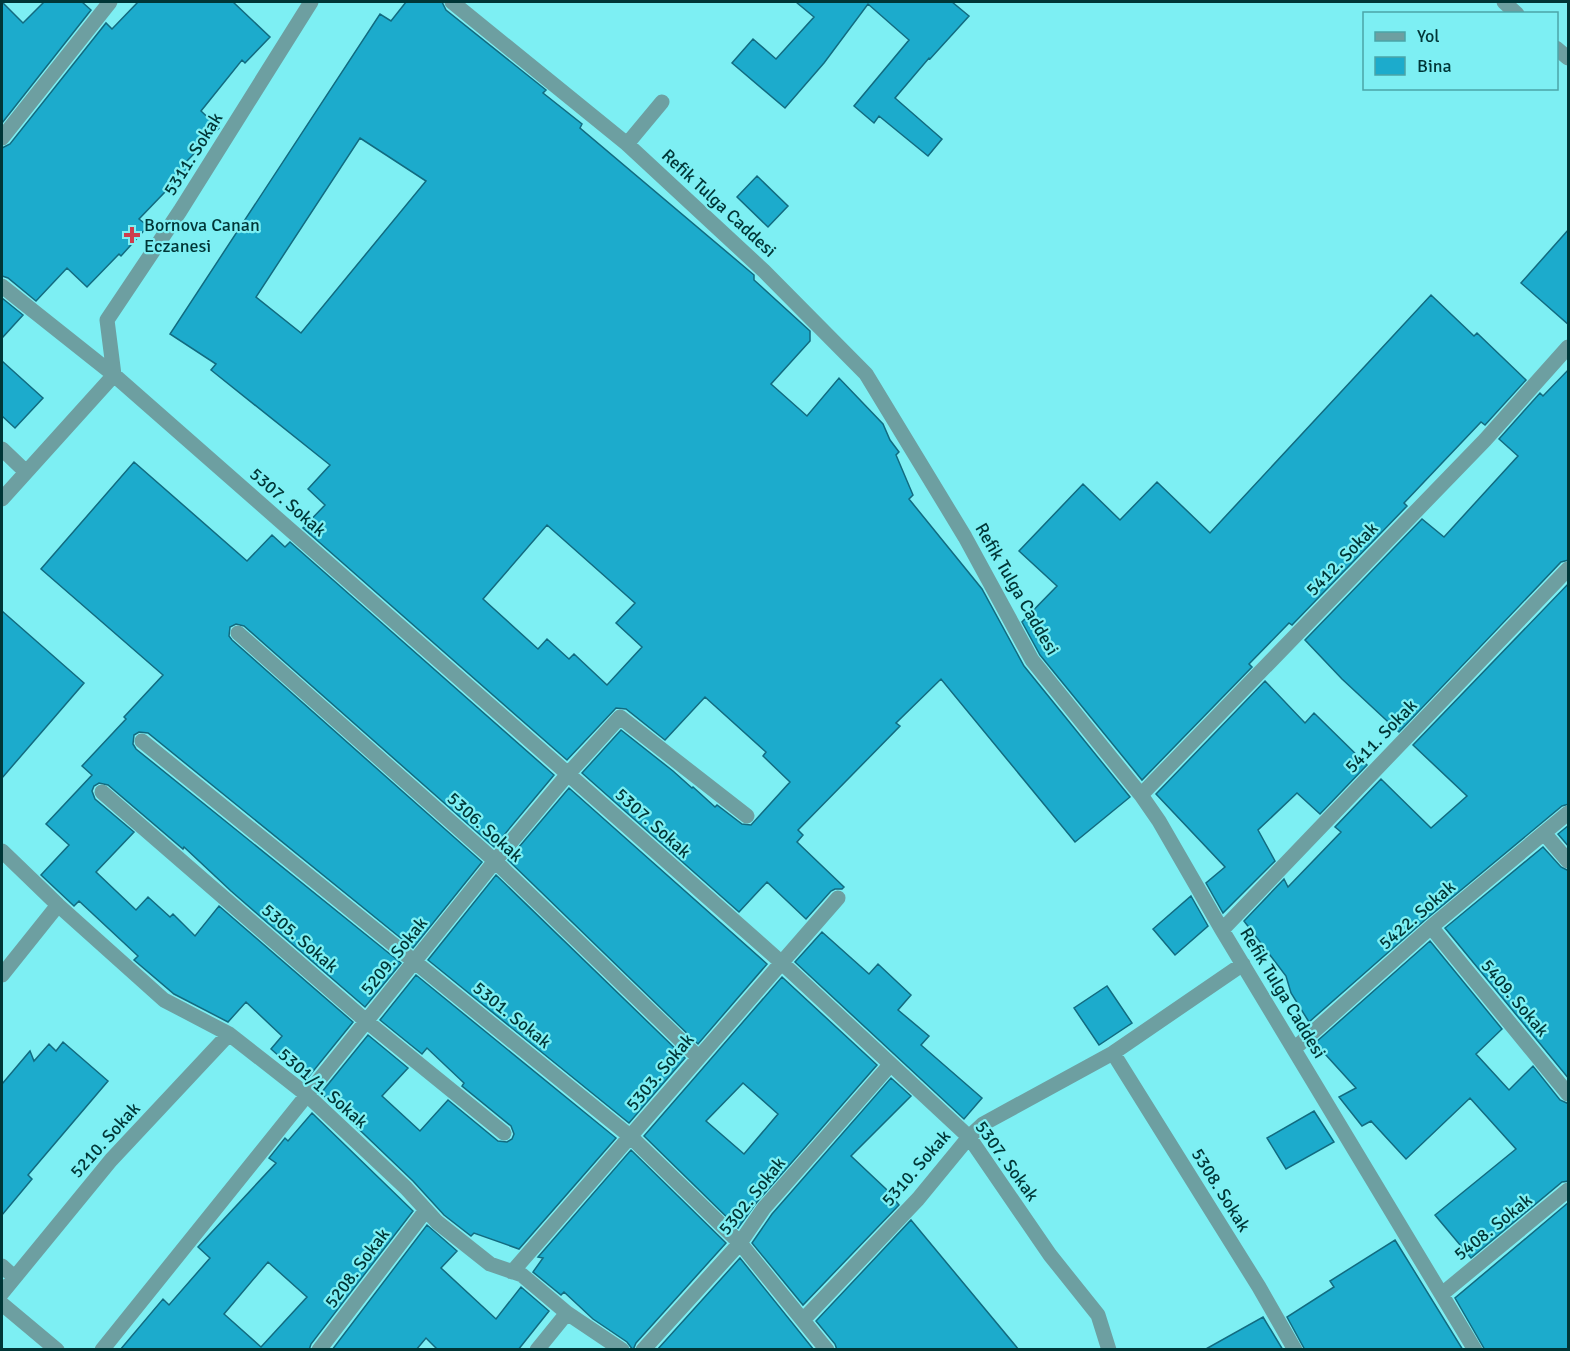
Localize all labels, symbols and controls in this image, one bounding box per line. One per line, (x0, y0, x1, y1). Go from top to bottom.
legend (1363, 12, 1558, 90)
text: Yol (1417, 25, 1440, 47)
text: Bina (1417, 55, 1452, 77)
street label: 5311. Sokak (159, 108, 227, 200)
street label: Refik Tulga Caddesi (657, 144, 781, 262)
place label: Bornova Canan Eczanesi (144, 214, 260, 257)
marker: Bornova Canan Eczanesi (125, 228, 139, 242)
street label: 5307. Sokak (245, 463, 331, 541)
street label: 5412. Sokak (1301, 518, 1383, 600)
street label: Refik Tulga Caddesi (970, 519, 1064, 659)
street label: 5411. Sokak (1340, 695, 1422, 777)
street label: 5307. Sokak (611, 783, 695, 863)
street label: 5306. Sokak (443, 787, 527, 867)
street label: 5422. Sokak (1374, 876, 1460, 954)
street label: 5305. Sokak (257, 899, 343, 977)
street label: 5209. Sokak (356, 913, 432, 999)
street label: Refik Tulga Caddesi (1235, 924, 1331, 1062)
street label: 5409. Sokak (1476, 955, 1554, 1041)
street label: 5301. Sokak (469, 977, 555, 1053)
street label: 5303. Sokak (621, 1029, 699, 1115)
street label: 5301/1. Sokak (274, 1043, 372, 1133)
street label: 5210. Sokak (65, 1098, 145, 1182)
street label: 5307. Sokak (970, 1116, 1044, 1206)
street label: 5310. Sokak (877, 1125, 955, 1211)
street label: 5308. Sokak (1187, 1144, 1255, 1236)
street label: 5302. Sokak (714, 1153, 790, 1239)
street label: 5408. Sokak (1450, 1189, 1536, 1265)
street label: 5208. Sokak (320, 1224, 394, 1312)

